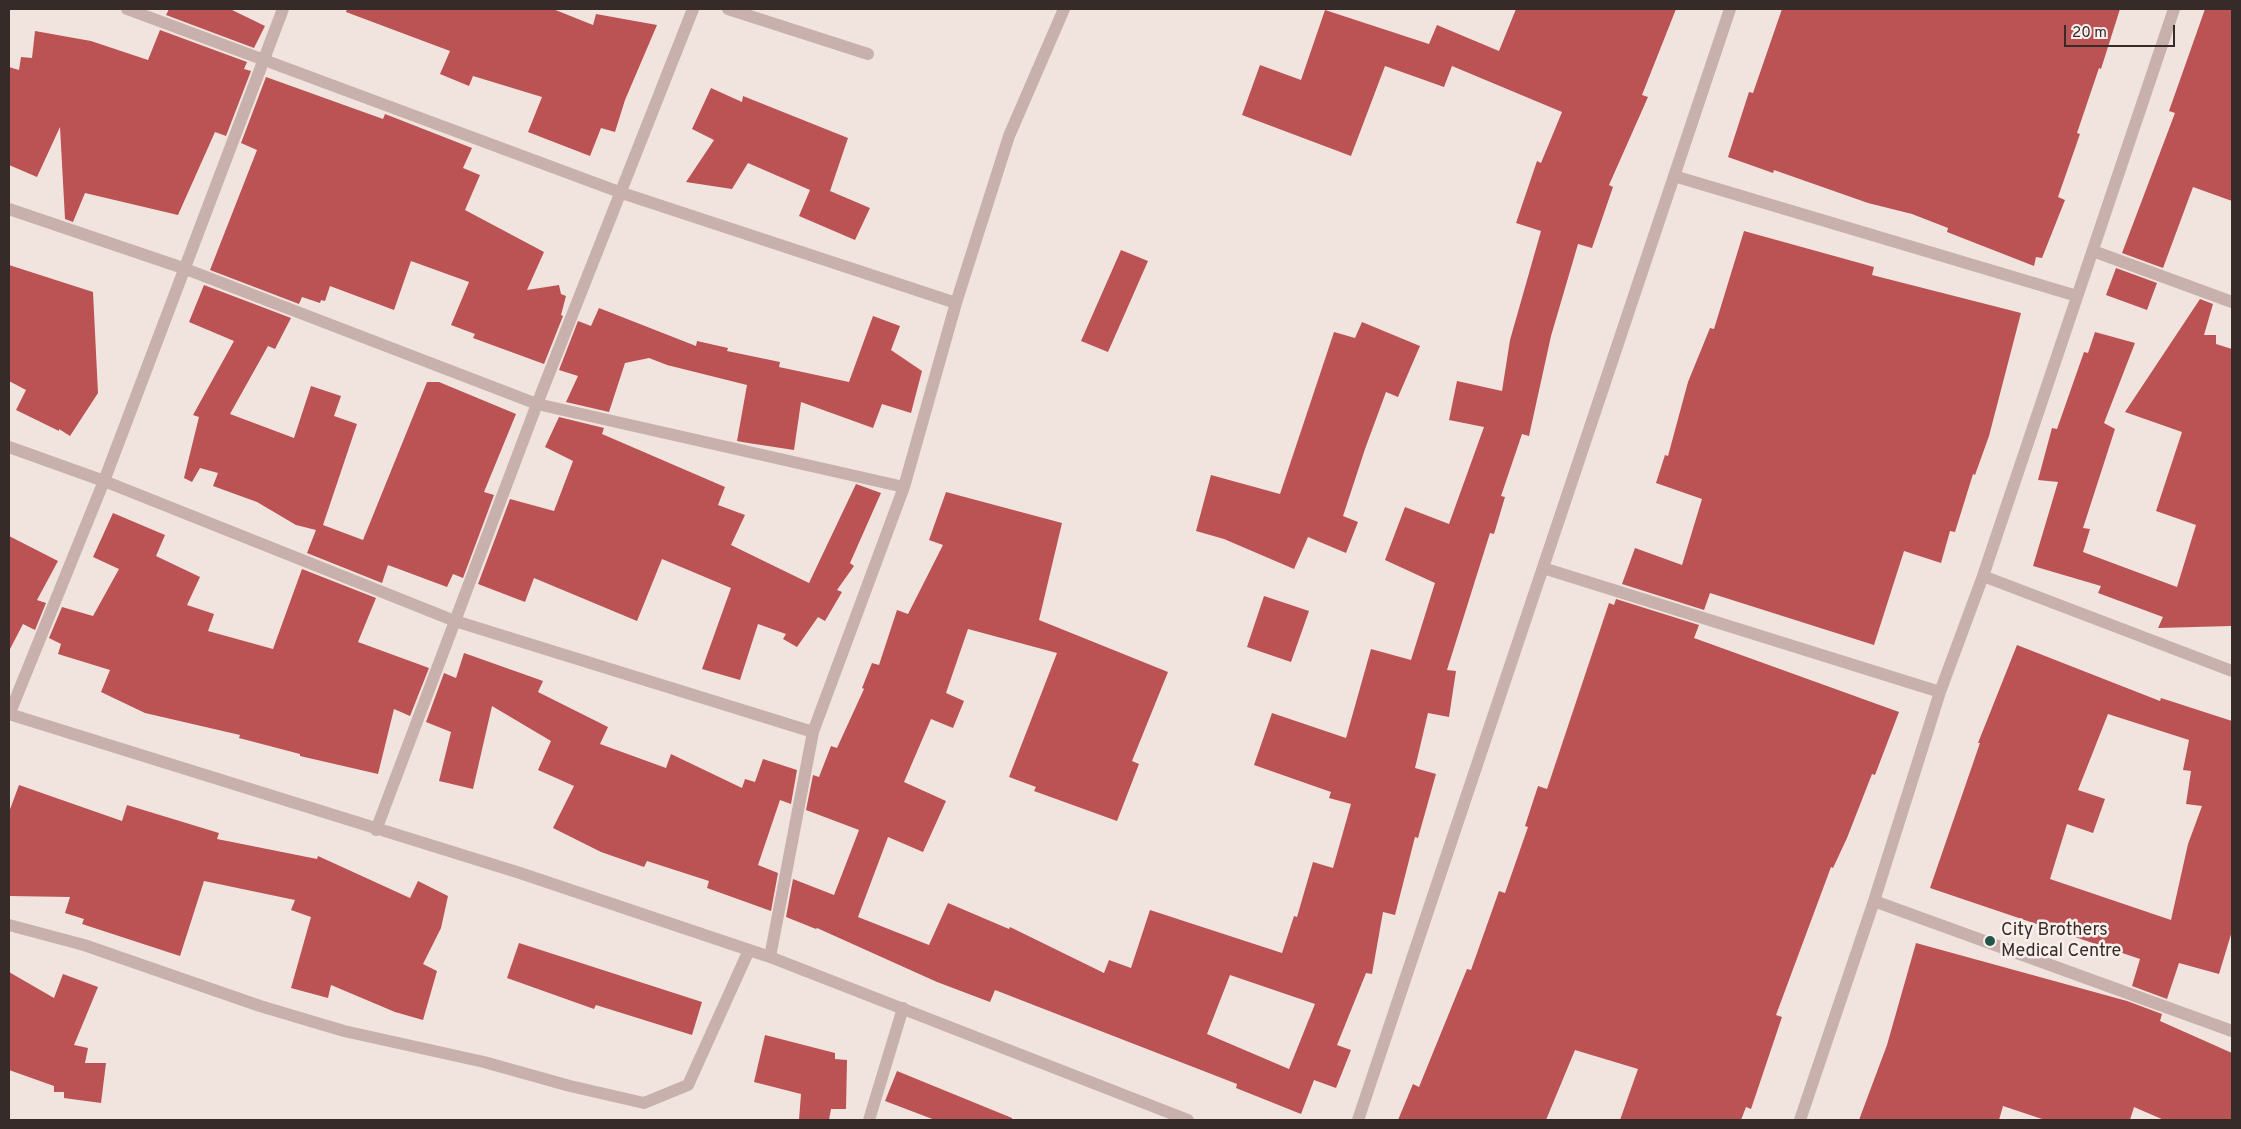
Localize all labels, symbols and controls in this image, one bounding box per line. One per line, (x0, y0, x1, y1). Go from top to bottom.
scale bar (2066, 15, 2177, 47)
text: 20 m (2072, 24, 2107, 43)
place label: City Brothers Medical Centre (2001, 920, 2121, 962)
marker: City Brothers Medical Centre (1983, 934, 1997, 948)

